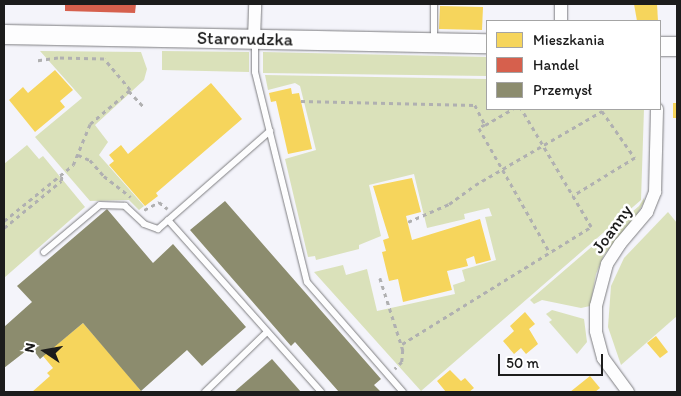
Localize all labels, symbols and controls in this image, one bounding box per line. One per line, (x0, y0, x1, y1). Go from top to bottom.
legend (486, 20, 661, 110)
street label: Starorudzka (197, 27, 293, 51)
text: Mieszkania (533, 31, 605, 49)
text: Handel (533, 56, 579, 74)
text: Przemysł (533, 81, 592, 99)
street label: Joanny (587, 200, 637, 258)
north arrow (20, 326, 70, 376)
text: N (21, 341, 39, 354)
scale bar (501, 344, 606, 376)
text: 50 m (506, 354, 539, 372)

